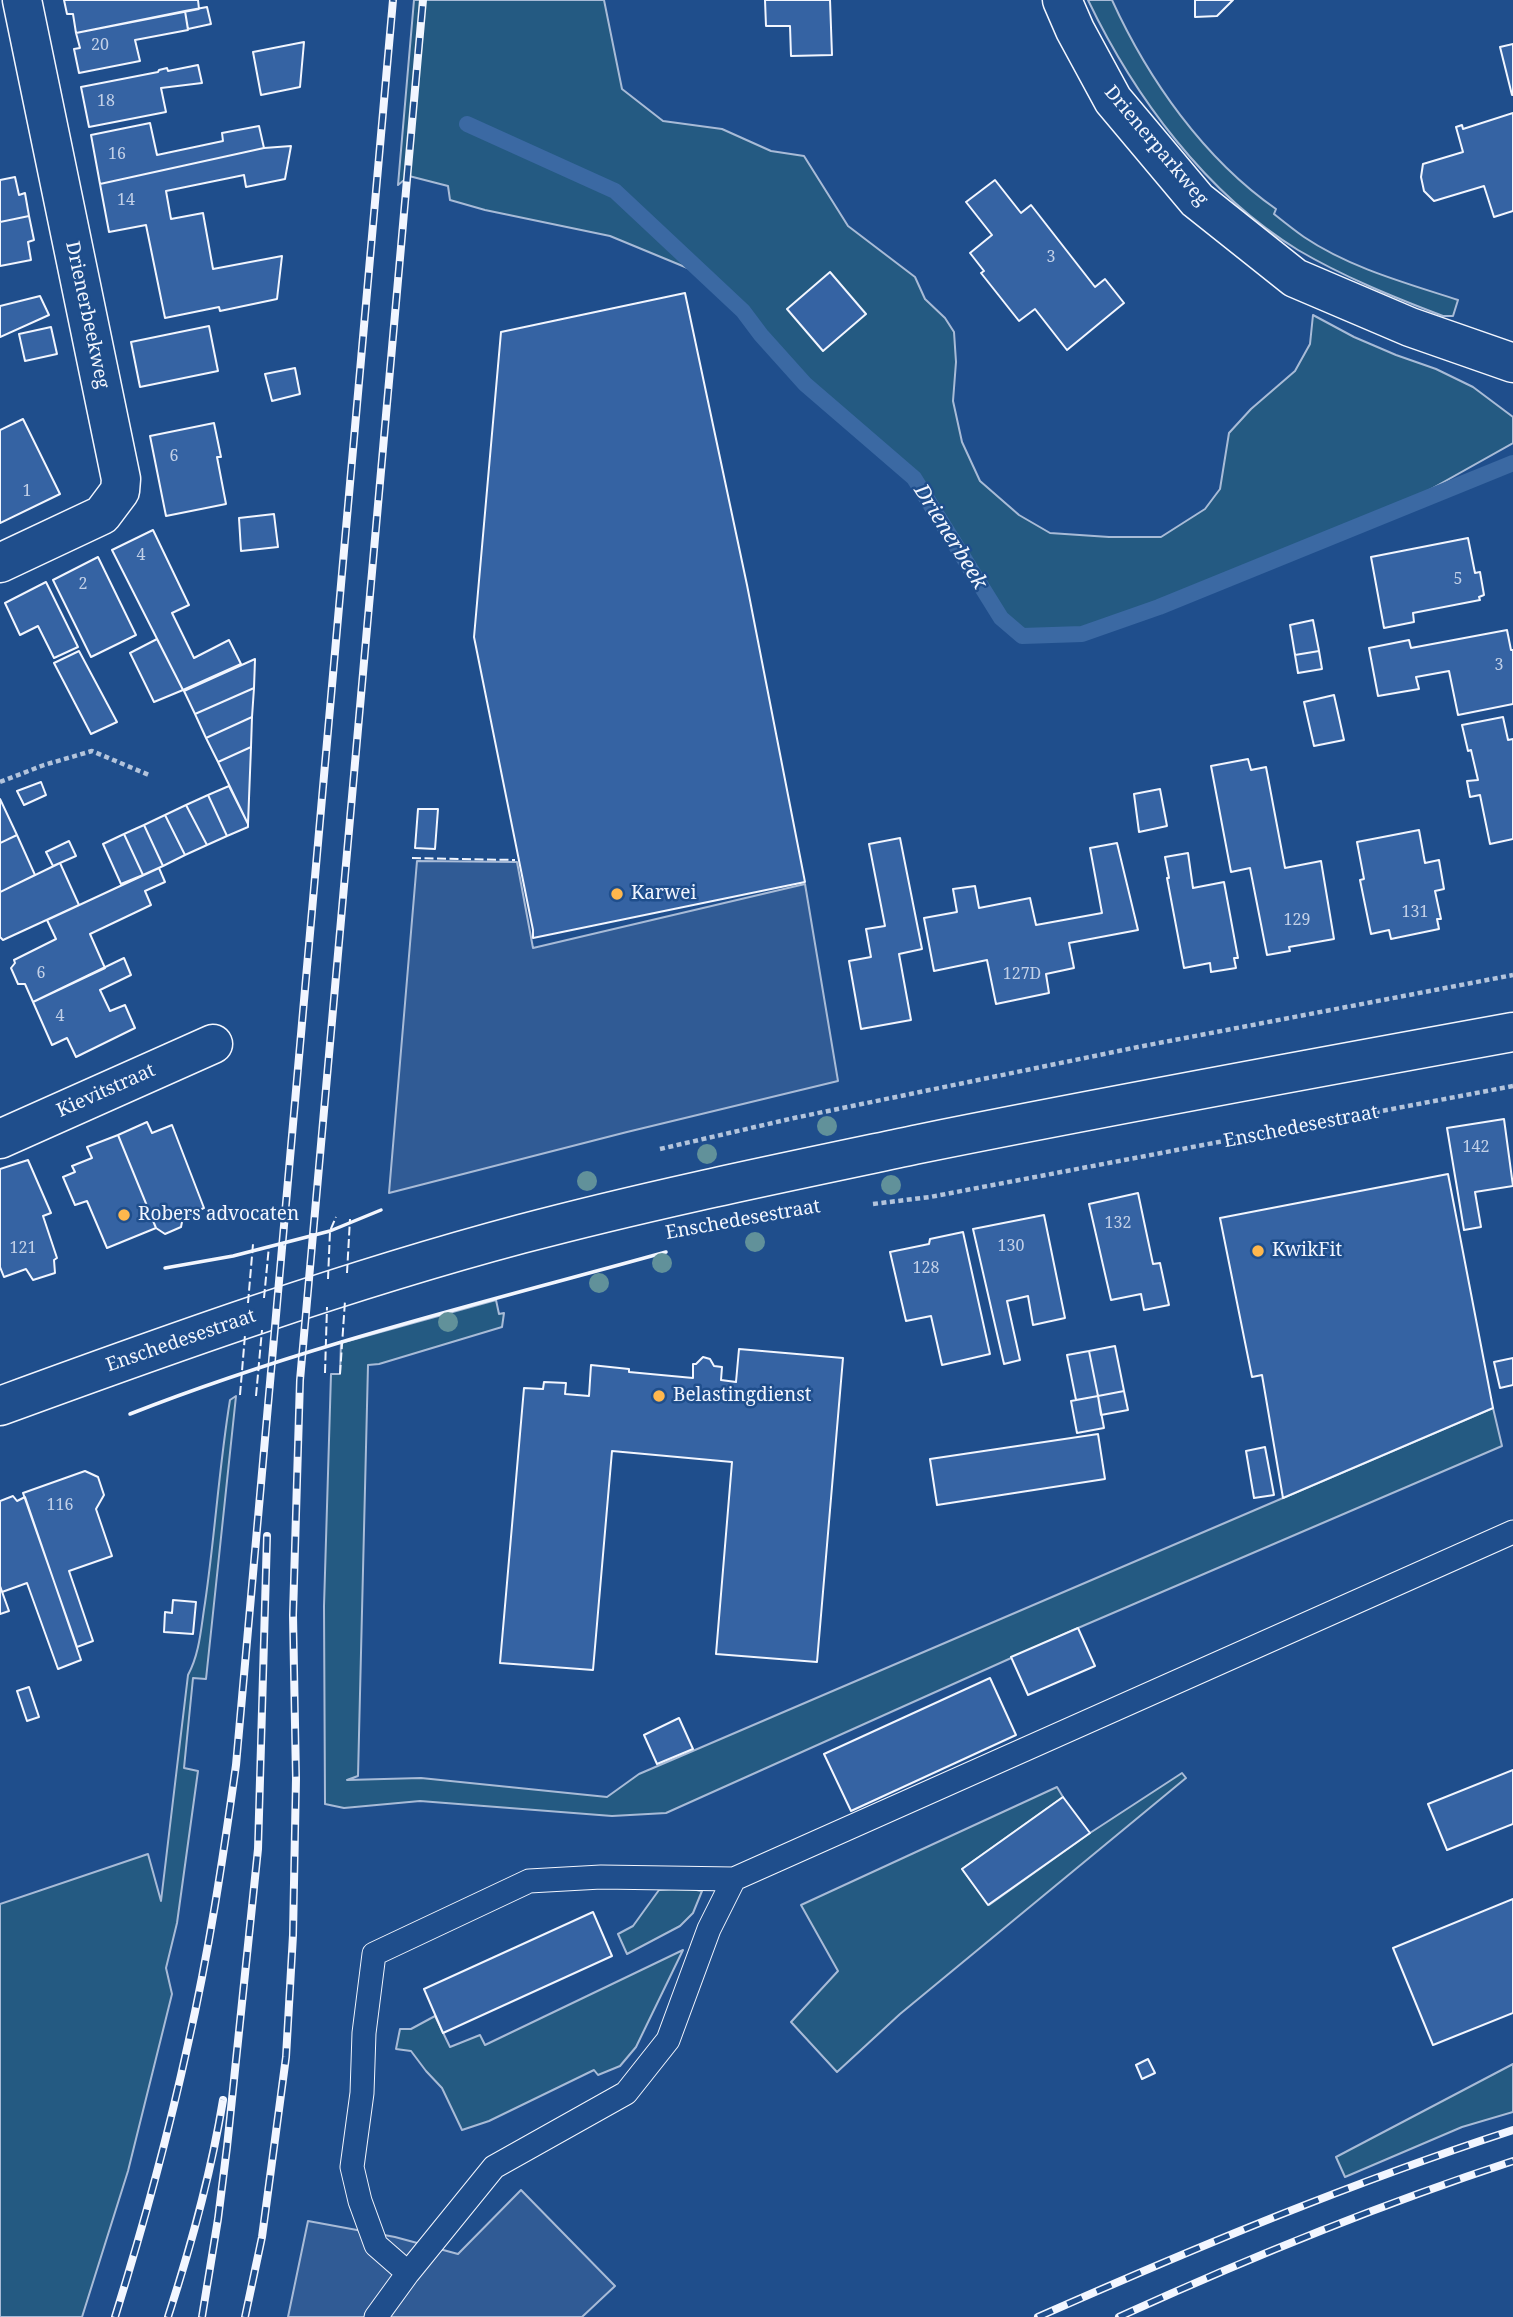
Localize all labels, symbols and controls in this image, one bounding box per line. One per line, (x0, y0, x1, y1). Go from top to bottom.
house number: 20 (91, 35, 109, 55)
street label: Drienerparkweg (1099, 81, 1213, 211)
house number: 18 (97, 91, 115, 111)
house number: 16 (108, 144, 126, 164)
house number: 14 (117, 190, 135, 210)
street label: Drienerbeekweg (60, 239, 114, 391)
house number: 3 (1047, 247, 1055, 267)
house number: 6 (170, 446, 178, 466)
water label: Drienerbeek (908, 480, 992, 594)
house number: 1 (23, 481, 31, 501)
house number: 4 (137, 545, 145, 565)
house number: 5 (1454, 569, 1462, 589)
house number: 2 (79, 574, 87, 594)
house number: 3 (1495, 655, 1503, 675)
place label: Karwei (631, 883, 697, 905)
marker: Karwei (609, 886, 625, 902)
house number: 131 (1402, 902, 1428, 922)
house number: 129 (1284, 910, 1310, 930)
house number: 6 (37, 963, 45, 983)
house number: 127D (1003, 964, 1041, 984)
house number: 4 (56, 1006, 64, 1026)
street label: Kievitstraat (53, 1059, 159, 1123)
street label: Enschedesestraat (1222, 1101, 1380, 1153)
house number: 142 (1463, 1137, 1489, 1157)
street label: Enschedesestraat (664, 1195, 822, 1245)
place label: Robers advocaten (138, 1204, 299, 1226)
marker: Robers advocaten (116, 1207, 132, 1223)
house number: 132 (1105, 1213, 1131, 1233)
house number: 130 (998, 1236, 1024, 1256)
house number: 121 (10, 1238, 36, 1258)
place label: KwikFit (1272, 1240, 1342, 1262)
marker: KwikFit (1250, 1243, 1266, 1259)
house number: 128 (913, 1258, 939, 1278)
street label: Enschedesestraat (103, 1305, 259, 1377)
place label: Belastingdienst (673, 1385, 811, 1407)
marker: Belastingdienst (651, 1388, 667, 1404)
house number: 116 (47, 1495, 73, 1515)

